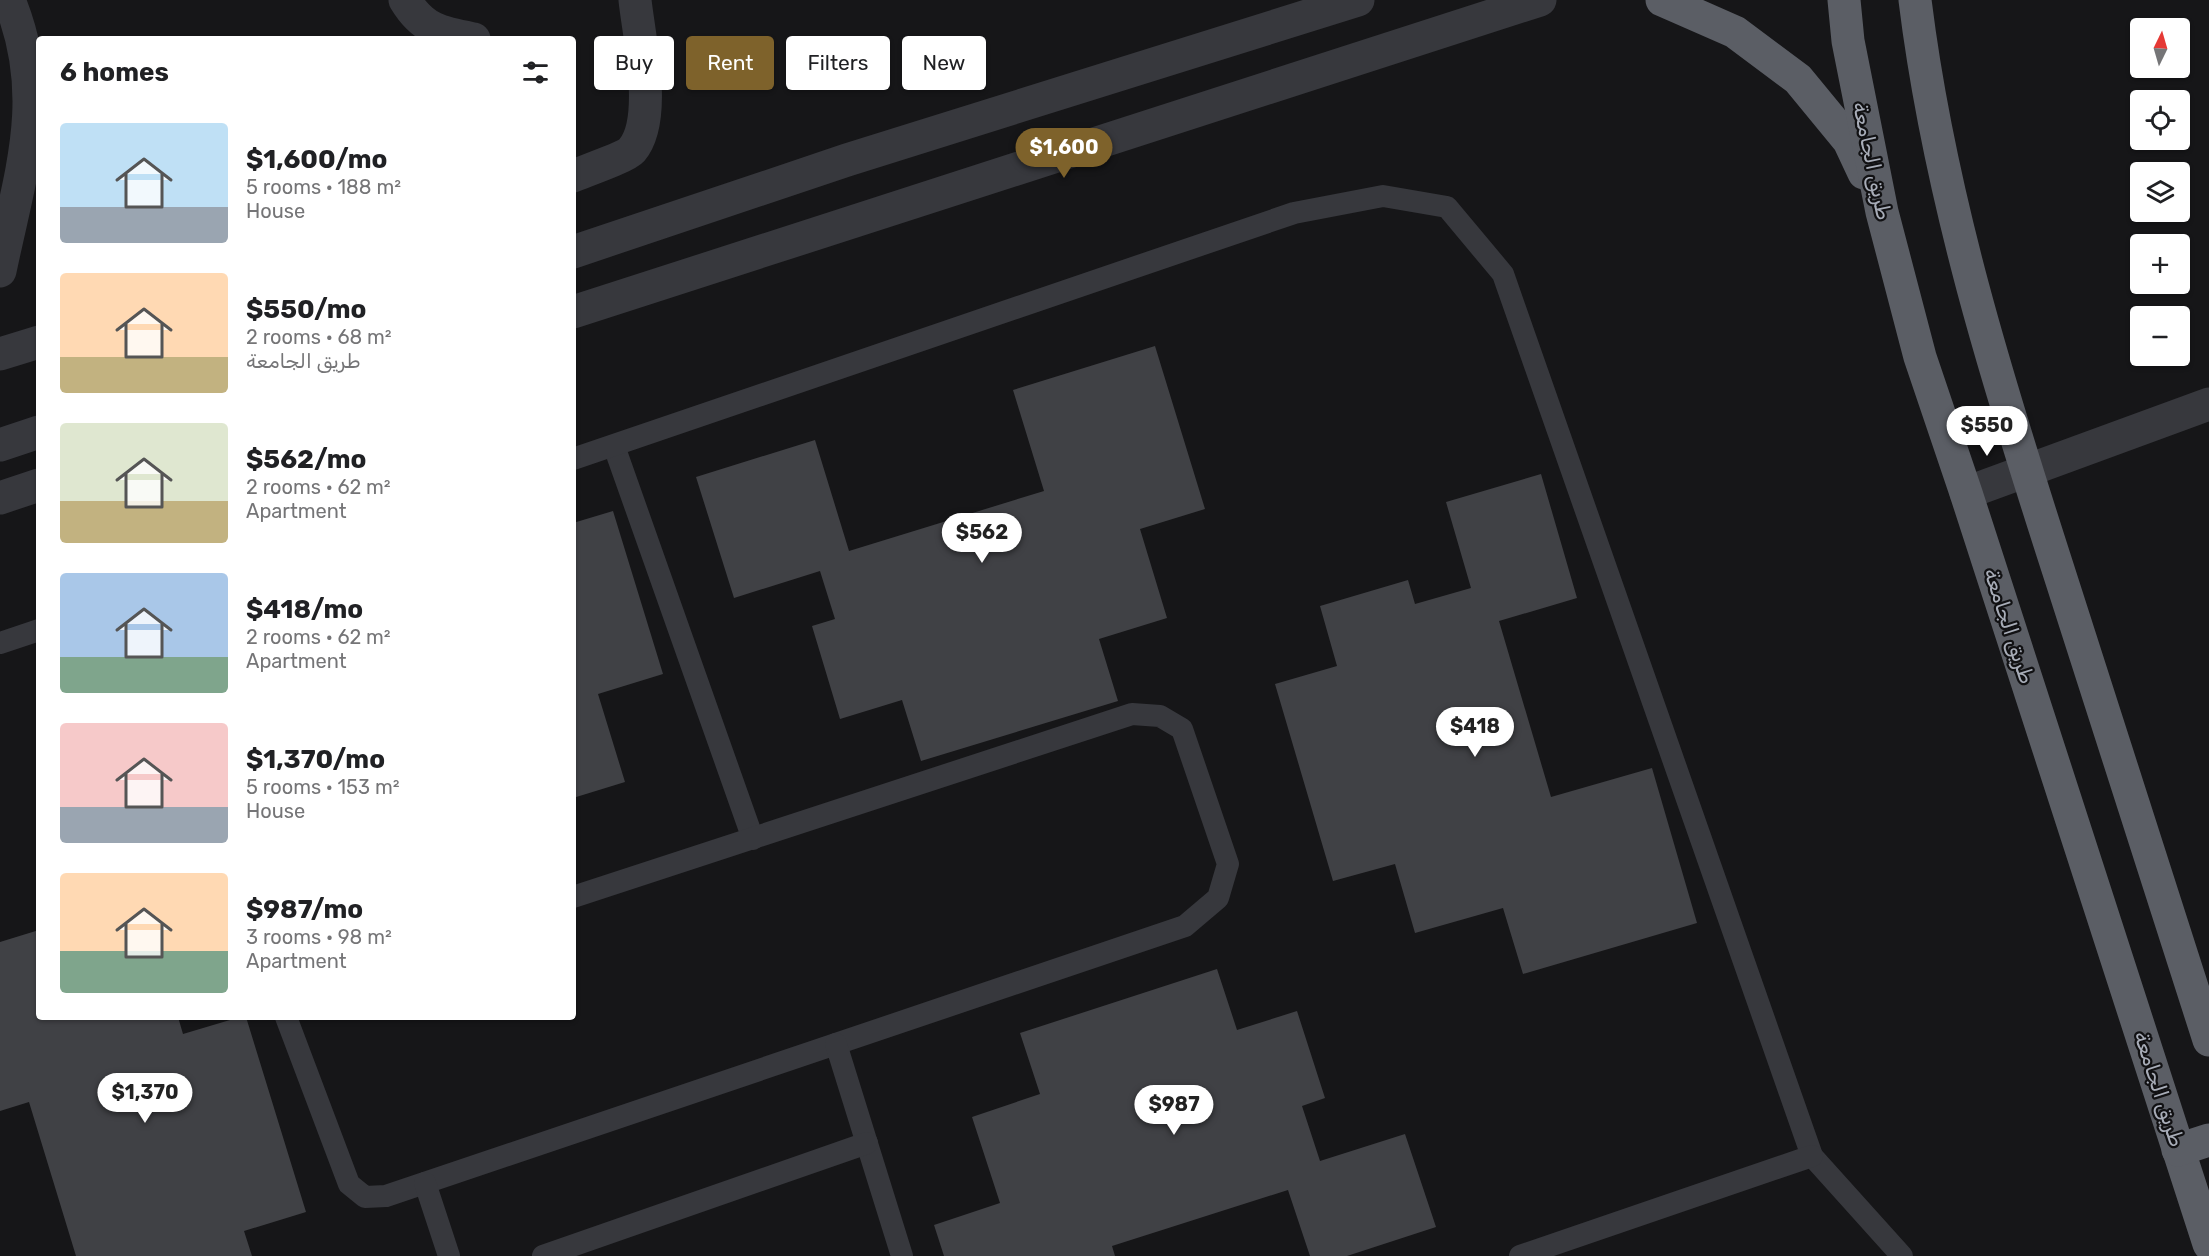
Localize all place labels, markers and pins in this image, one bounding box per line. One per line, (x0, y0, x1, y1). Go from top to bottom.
pin: $1,600 (1015, 128, 1113, 179)
pin: $550 (1951, 406, 2023, 457)
pin: $562 (946, 513, 1018, 564)
pin: $418 (1439, 707, 1511, 758)
pin: $1,370 (96, 1073, 194, 1124)
pin: $987 (1138, 1085, 1210, 1136)

